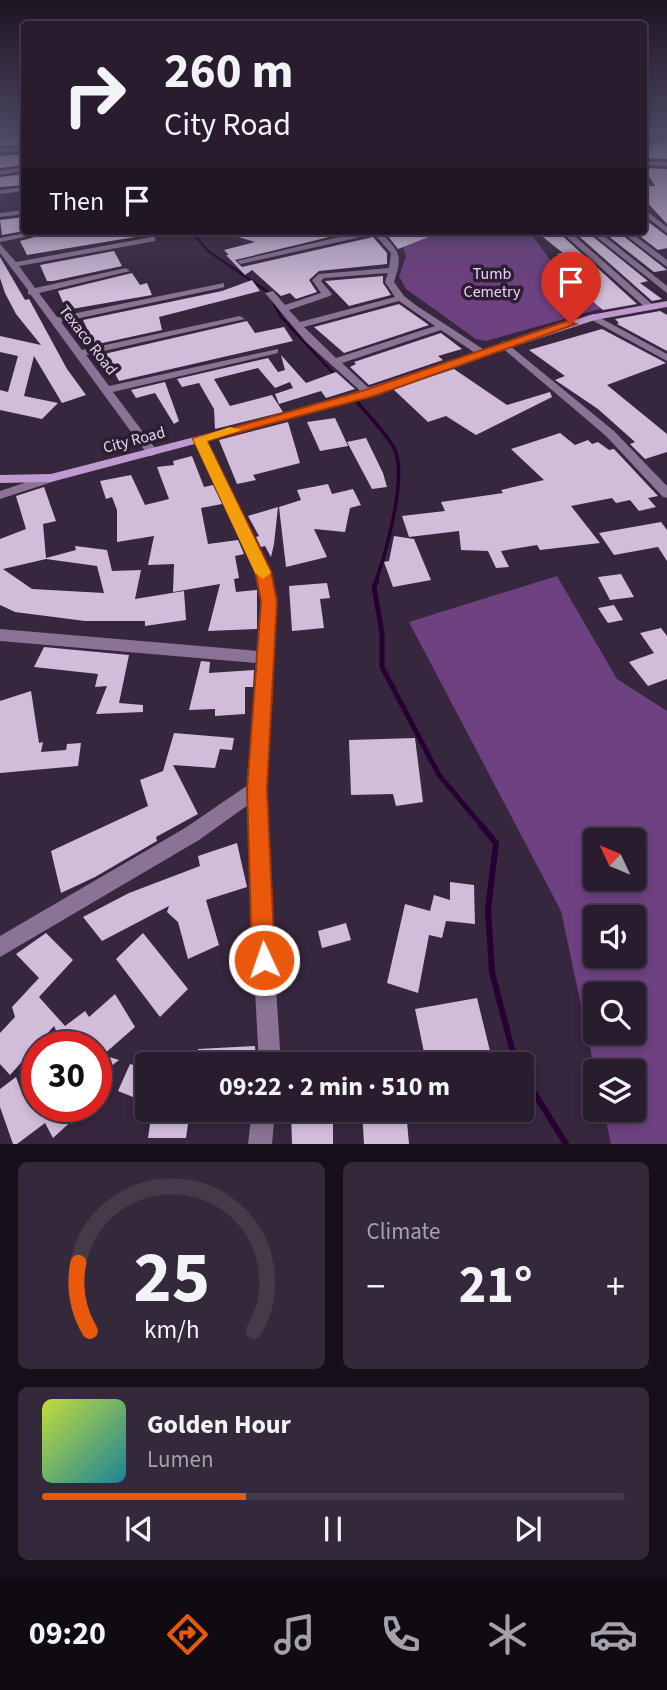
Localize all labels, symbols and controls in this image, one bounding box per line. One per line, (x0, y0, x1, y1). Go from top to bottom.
text: 260 m (164, 37, 293, 107)
icon: right (49, 49, 140, 140)
text: City Road (164, 102, 291, 148)
icon: arrive (118, 182, 156, 220)
text: Then (49, 183, 104, 220)
pin (541, 252, 601, 324)
park label: Tumb Cemetry (464, 263, 521, 303)
icon: arrive (552, 263, 590, 301)
street label: Texaco Road (54, 300, 122, 380)
street label: City Road (100, 421, 168, 459)
north arrow (583, 828, 646, 891)
map controls (583, 828, 646, 1122)
button: sound (583, 905, 646, 968)
position arrow (227, 923, 301, 997)
button: search (583, 982, 646, 1045)
speed limit sign: 30 (21, 1031, 112, 1122)
button: layers (583, 1059, 646, 1122)
text: 09:22 · 2 min · 510 m (219, 1068, 450, 1105)
text: Climate (367, 1215, 440, 1248)
text: 25 (133, 1227, 210, 1331)
text: 21° (459, 1249, 533, 1323)
text: − (367, 1260, 385, 1314)
text: + (606, 1260, 625, 1314)
text: km/h (144, 1312, 199, 1348)
text: Golden Hour (147, 1406, 291, 1443)
text: Lumen (147, 1443, 214, 1476)
icon: previous (120, 1510, 158, 1548)
icon: pause (314, 1510, 352, 1548)
icon: next (509, 1510, 547, 1548)
icon: directions (163, 1610, 212, 1659)
icon: music (270, 1610, 319, 1659)
icon: phone (376, 1610, 425, 1659)
icon: climate (483, 1610, 532, 1659)
icon: car (589, 1610, 638, 1659)
text: 09:20 (29, 1611, 106, 1657)

